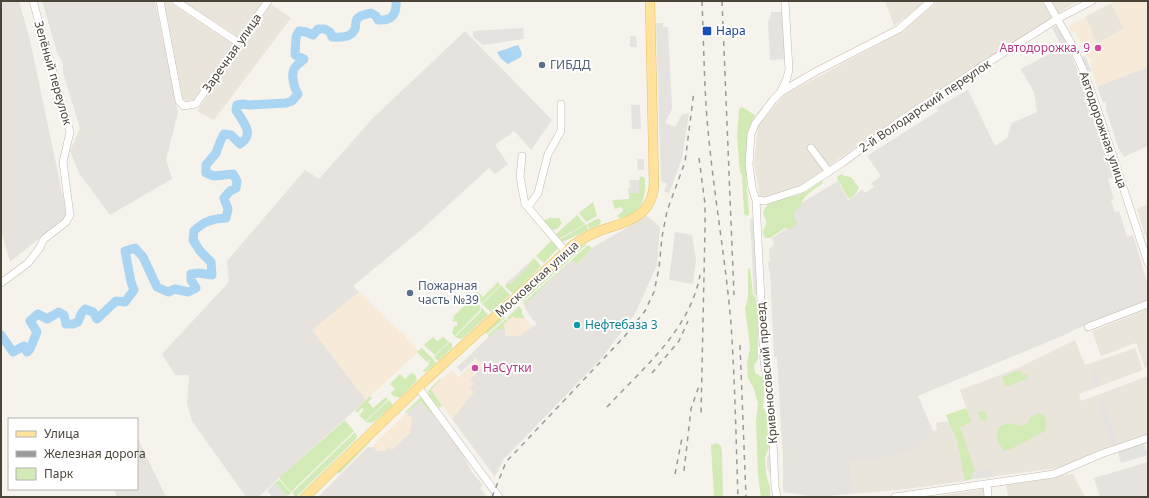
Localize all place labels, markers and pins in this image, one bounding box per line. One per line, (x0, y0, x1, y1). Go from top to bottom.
place label: Нара (716, 22, 746, 39)
marker: Нара (701, 25, 713, 37)
place label: Автодорожка, 9 (1000, 39, 1090, 56)
marker: Автодорожка, 9 (1093, 43, 1103, 53)
place label: ГИБДД (550, 56, 591, 73)
marker: ГИБДД (537, 60, 547, 70)
place label: Пожарная часть №39 (418, 277, 479, 308)
marker: Пожарная часть №39 (405, 288, 415, 298)
place label: Нефтебаза 3 (585, 316, 658, 333)
marker: Нефтебаза 3 (572, 320, 582, 330)
place label: НаСутки (483, 359, 532, 376)
marker: НаСутки (470, 363, 480, 373)

